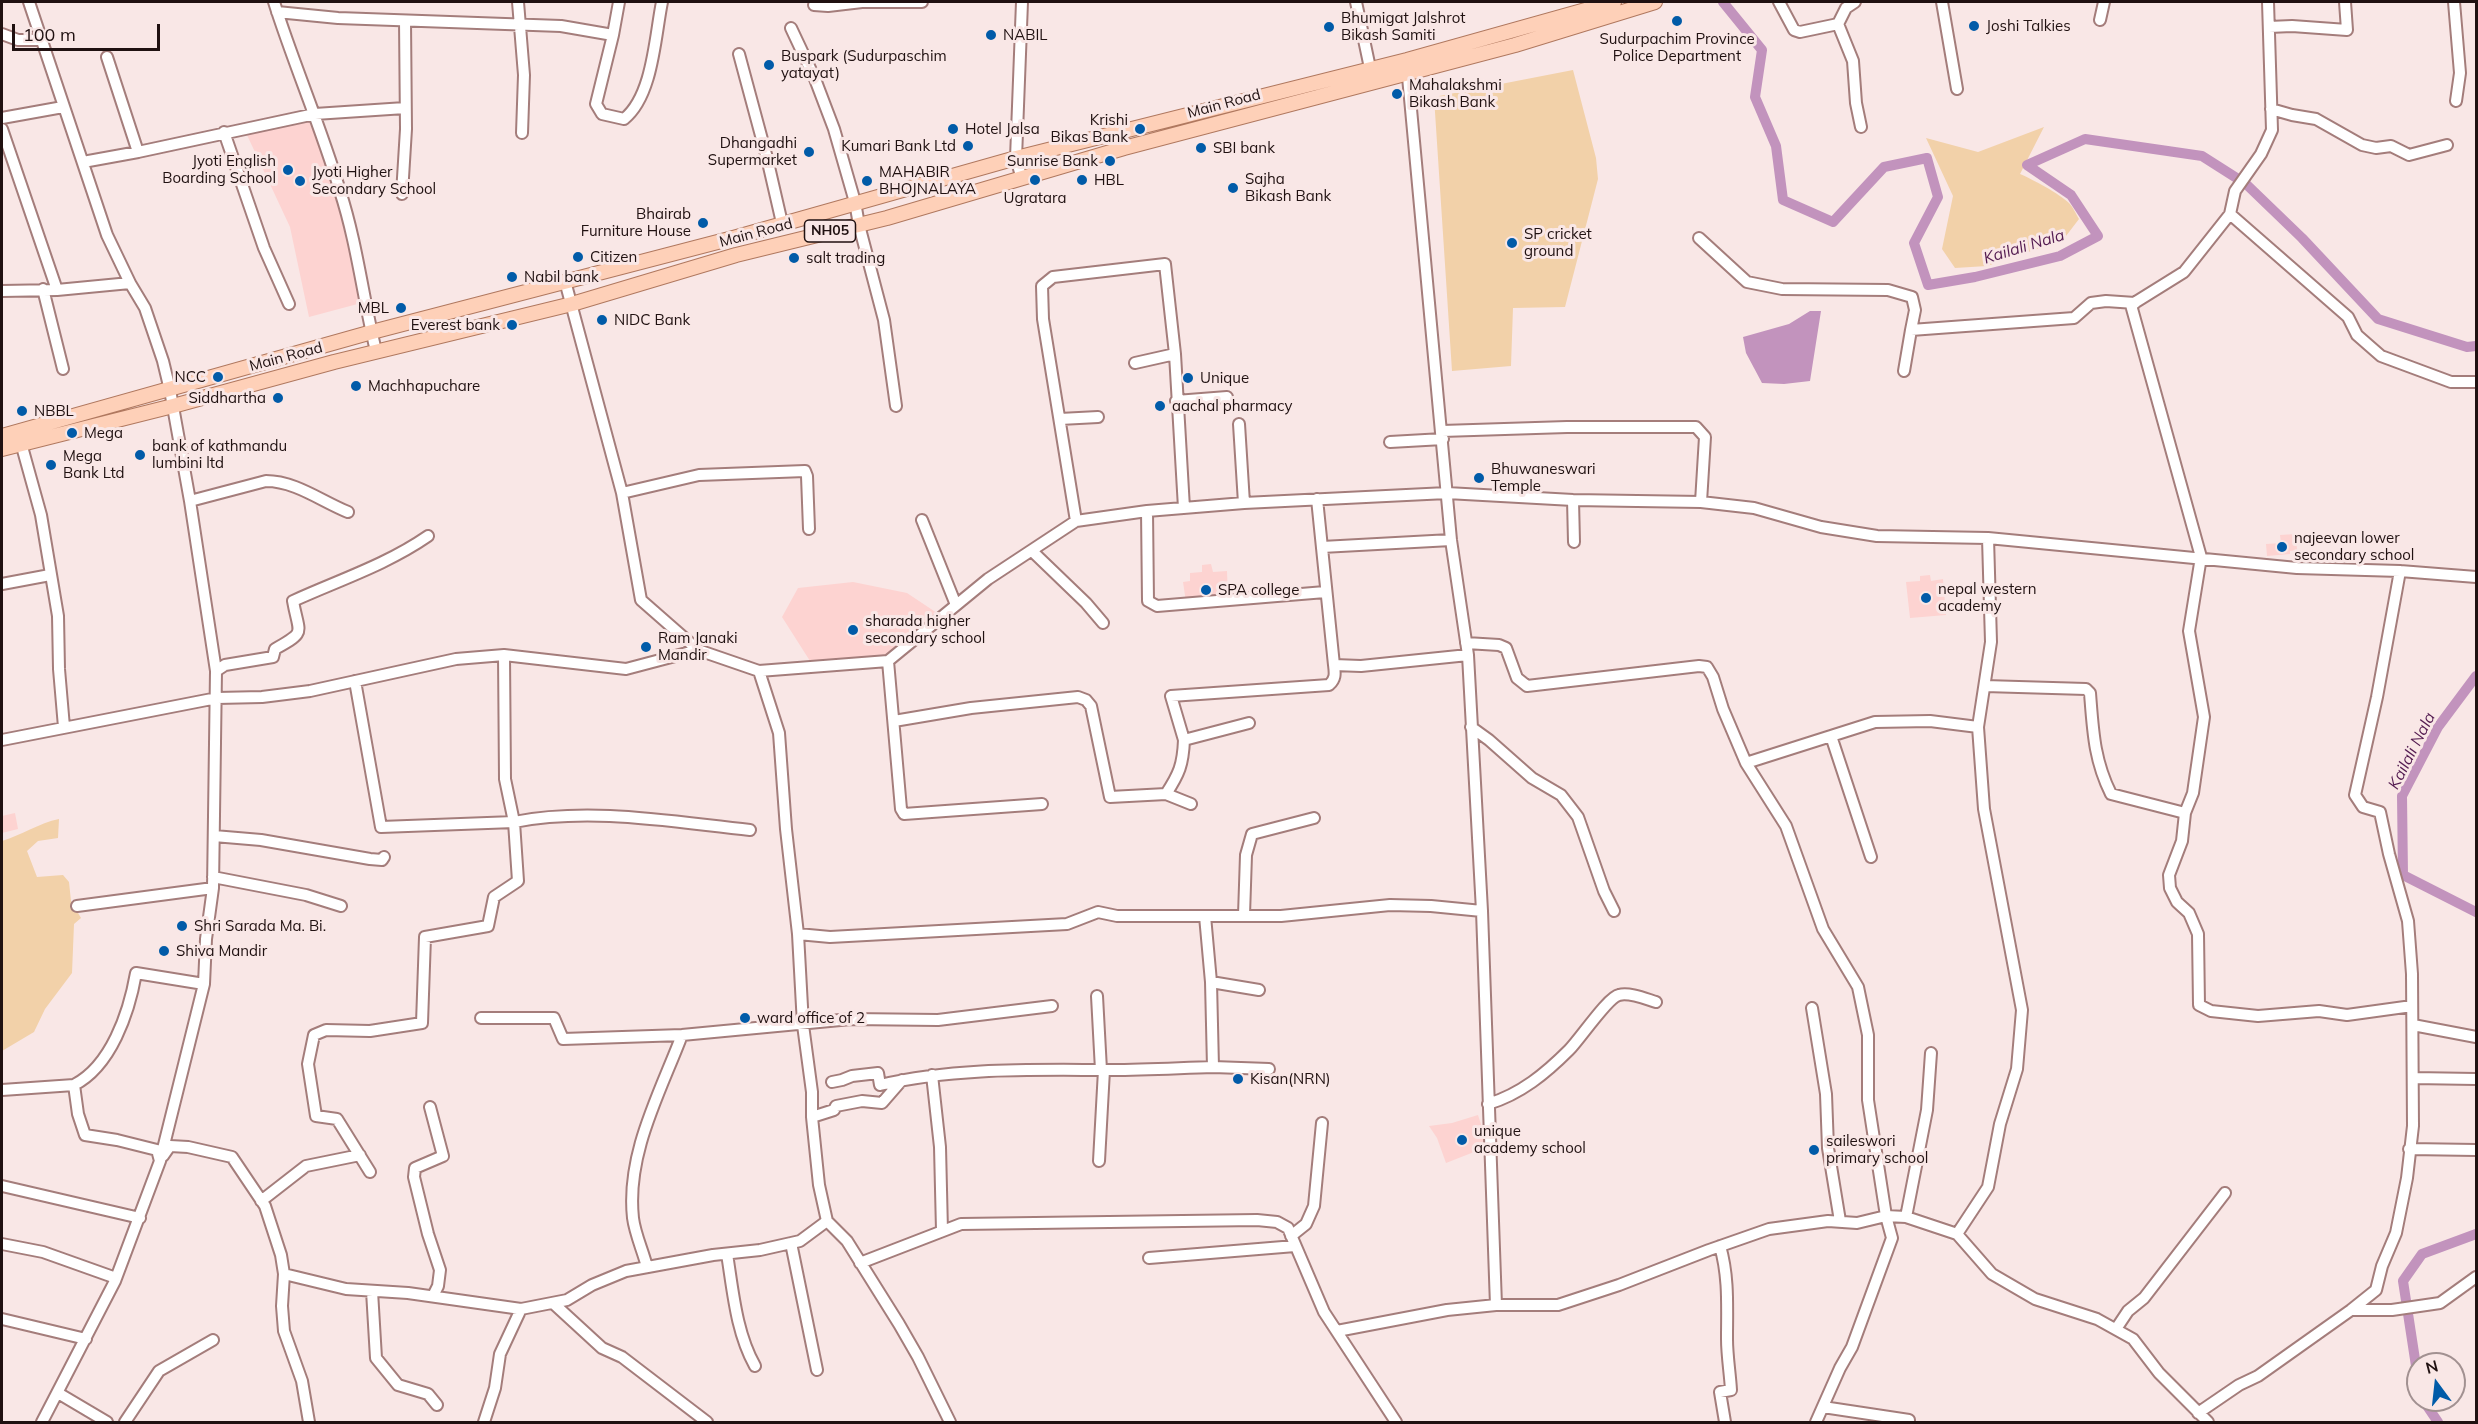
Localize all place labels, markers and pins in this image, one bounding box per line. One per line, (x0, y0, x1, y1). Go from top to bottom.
place label: Bhumigat Jalshrot Bikash Samiti (1341, 9, 1465, 44)
marker: Sudurpachim Province Police Department (1670, 14, 1684, 28)
place label: Joshi Talkies (1986, 17, 2071, 35)
marker: Joshi Talkies (1967, 19, 1981, 33)
marker: Bhumigat Jalshrot Bikash Samiti (1322, 20, 1336, 34)
place label: NABIL (1003, 26, 1047, 44)
marker: NABIL (984, 28, 998, 42)
place label: Sudurpachim Province Police Department (1599, 30, 1755, 65)
place label: Buspark (Sudurpaschim yatayat) (781, 47, 947, 82)
marker: Buspark (Sudurpaschim yatayat) (762, 58, 776, 72)
place label: Mahalakshmi Bikash Bank (1409, 76, 1502, 111)
marker: Mahalakshmi Bikash Bank (1390, 87, 1404, 101)
place label: Krishi Bikas Bank (1051, 111, 1128, 146)
place label: Hotel Jalsa (965, 120, 1040, 138)
marker: Hotel Jalsa (946, 122, 960, 136)
marker: Krishi Bikas Bank (1133, 122, 1147, 136)
place label: Dhangadhi Supermarket (708, 134, 797, 169)
place label: Kumari Bank Ltd (841, 137, 956, 155)
marker: Kumari Bank Ltd (961, 139, 975, 153)
place label: SBI bank (1213, 139, 1275, 157)
marker: SBI bank (1194, 141, 1208, 155)
marker: Dhangadhi Supermarket (802, 145, 816, 159)
place label: Jyoti English Boarding School (162, 152, 276, 187)
place label: Sunrise Bank (1007, 152, 1098, 170)
marker: Sunrise Bank (1103, 154, 1117, 168)
marker: Jyoti English Boarding School (281, 163, 295, 177)
place label: Jyoti Higher Secondary School (312, 163, 436, 198)
place label: MAHABIR BHOJNALAYA (879, 163, 976, 198)
place label: Sajha Bikash Bank (1245, 170, 1331, 205)
place label: HBL (1094, 171, 1124, 189)
marker: Ugratara (1028, 173, 1042, 187)
marker: HBL (1075, 173, 1089, 187)
marker: Jyoti Higher Secondary School (293, 174, 307, 188)
marker: MAHABIR BHOJNALAYA (860, 174, 874, 188)
marker: Sajha Bikash Bank (1226, 181, 1240, 195)
place label: Ugratara (1004, 189, 1066, 207)
place label: Bhairab Furniture House (581, 205, 691, 240)
marker: Bhairab Furniture House (696, 216, 710, 230)
place label: SP cricket ground (1524, 225, 1592, 260)
marker: SP cricket ground (1505, 236, 1519, 250)
place label: Citizen (590, 248, 637, 266)
place label: salt trading (806, 249, 885, 267)
marker: Citizen (571, 250, 585, 264)
marker: salt trading (787, 251, 801, 265)
place label: Nabil bank (524, 268, 599, 286)
marker: Nabil bank (505, 270, 519, 284)
place label: MBL (358, 299, 389, 317)
marker: MBL (394, 301, 408, 315)
place label: NIDC Bank (614, 311, 690, 329)
marker: NIDC Bank (595, 313, 609, 327)
place label: Everest bank (411, 316, 500, 334)
marker: Everest bank (505, 318, 519, 332)
place label: NCC (175, 368, 206, 386)
place label: Unique (1200, 369, 1249, 387)
marker: NCC (211, 370, 225, 384)
marker: Unique (1181, 371, 1195, 385)
place label: Machhapuchare (368, 377, 480, 395)
marker: Machhapuchare (349, 379, 363, 393)
place label: Siddhartha (188, 389, 266, 407)
marker: Siddhartha (271, 391, 285, 405)
place label: aachal pharmacy (1172, 397, 1293, 415)
marker: aachal pharmacy (1153, 399, 1167, 413)
place label: NBBL (34, 402, 74, 420)
marker: NBBL (15, 404, 29, 418)
place label: Mega (84, 424, 123, 442)
marker: Mega (65, 426, 79, 440)
place label: bank of kathmandu lumbini ltd (152, 437, 287, 472)
place label: Mega Bank Ltd (63, 447, 125, 482)
marker: bank of kathmandu lumbini ltd (133, 448, 147, 462)
marker: Mega Bank Ltd (44, 458, 58, 472)
place label: Bhuwaneswari Temple (1491, 460, 1596, 495)
marker: Bhuwaneswari Temple (1472, 471, 1486, 485)
place label: najeevan lower secondary school (2294, 529, 2414, 564)
marker: najeevan lower secondary school (2275, 540, 2289, 554)
place label: nepal western academy (1938, 580, 2036, 615)
place label: SPA college (1218, 581, 1299, 599)
marker: SPA college (1199, 583, 1213, 597)
marker: nepal western academy (1919, 591, 1933, 605)
place label: sharada higher secondary school (865, 612, 985, 647)
marker: sharada higher secondary school (846, 623, 860, 637)
place label: Ram Janaki Mandir (658, 629, 737, 664)
marker: Ram Janaki Mandir (639, 640, 653, 654)
place label: Shri Sarada Ma. Bi. (194, 917, 326, 935)
marker: Shri Sarada Ma. Bi. (175, 919, 189, 933)
place label: Shiva Mandir (176, 942, 267, 960)
marker: Shiva Mandir (157, 944, 171, 958)
place label: ward office of 2 (757, 1009, 865, 1027)
marker: ward office of 2 (738, 1011, 752, 1025)
place label: Kisan(NRN) (1250, 1070, 1331, 1088)
marker: Kisan(NRN) (1231, 1072, 1245, 1086)
place label: unique academy school (1474, 1122, 1586, 1157)
place label: saileswori primary school (1826, 1132, 1928, 1167)
marker: unique academy school (1455, 1133, 1469, 1147)
marker: saileswori primary school (1807, 1143, 1821, 1157)

